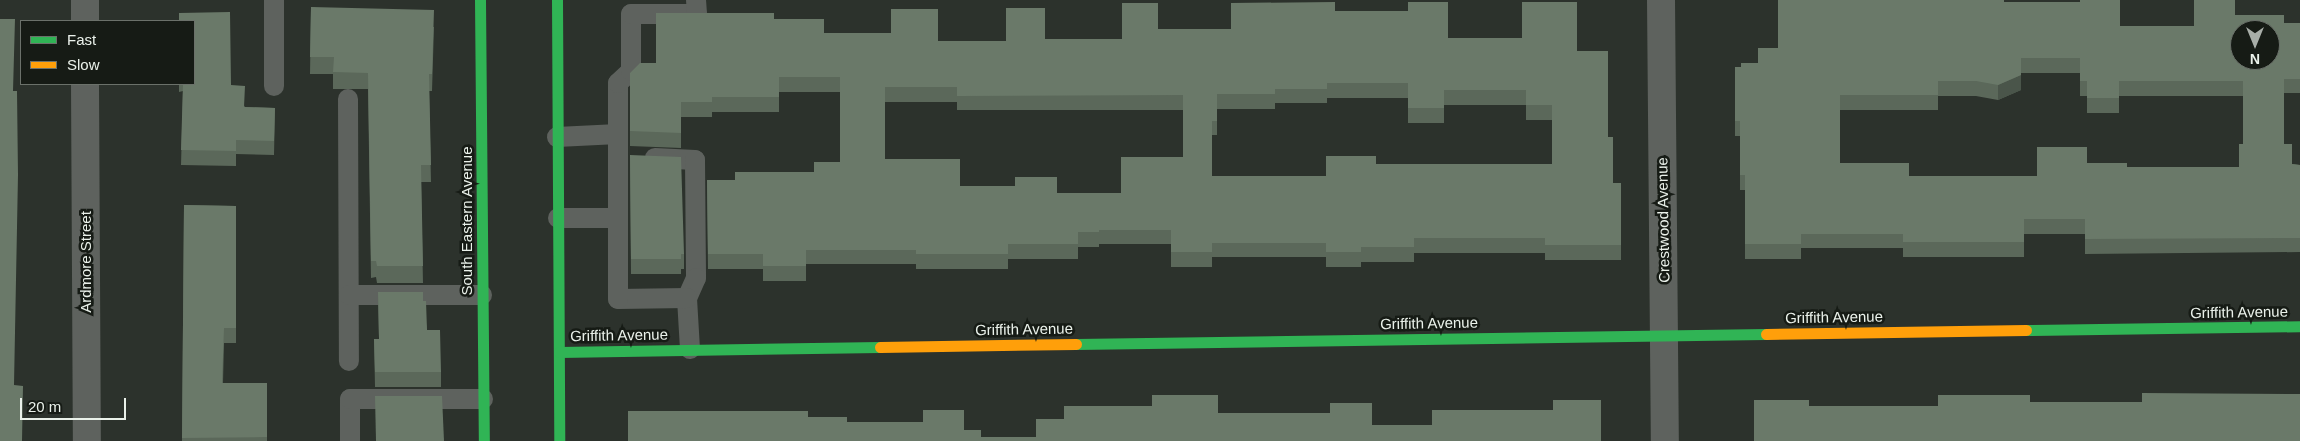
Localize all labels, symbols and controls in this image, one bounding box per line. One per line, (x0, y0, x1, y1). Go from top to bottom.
legend (20, 20, 195, 85)
north arrow (2230, 20, 2280, 70)
text: Fast (67, 31, 96, 48)
text: N (2250, 51, 2260, 67)
text: Slow (67, 56, 100, 73)
street label: South Eastern Avenue (458, 146, 476, 296)
street label: Crestwood Avenue (1653, 157, 1673, 283)
street label: Ardmore Street (77, 211, 95, 313)
street label: Griffith Avenue (2190, 302, 2288, 322)
street label: Griffith Avenue (1785, 307, 1883, 327)
street label: Griffith Avenue (1380, 313, 1478, 333)
street label: Griffith Avenue (975, 319, 1073, 339)
street label: Griffith Avenue (570, 325, 668, 345)
scale bar (22, 388, 129, 420)
text: 20 m (28, 398, 61, 415)

